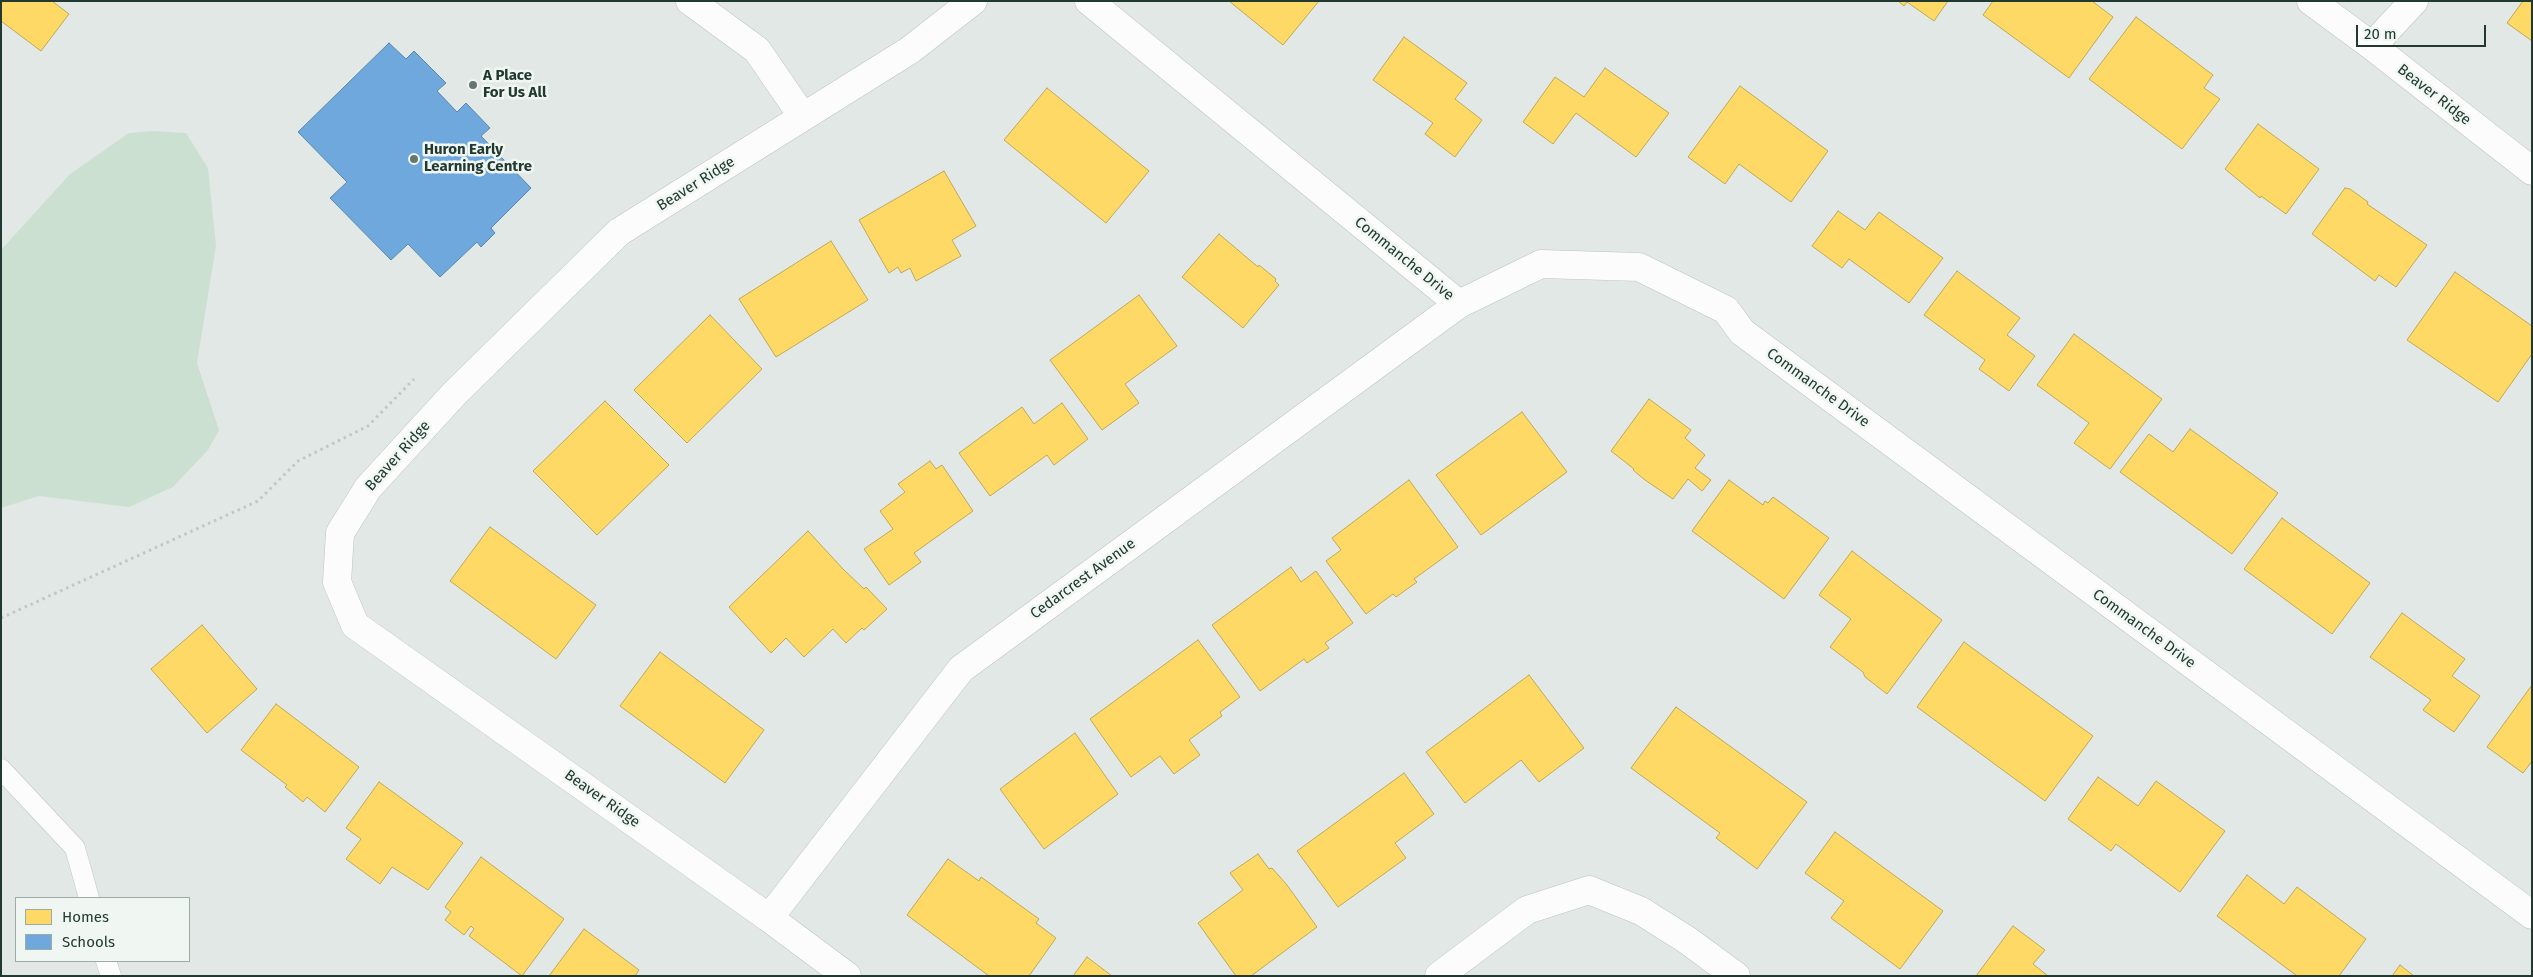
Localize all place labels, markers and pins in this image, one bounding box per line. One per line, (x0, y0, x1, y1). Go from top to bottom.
place label: A Place For Us All (483, 67, 546, 102)
marker: A Place For Us All (467, 79, 479, 91)
place label: Huron Early Learning Centre (424, 141, 532, 176)
marker: Huron Early Learning Centre (408, 153, 420, 165)

